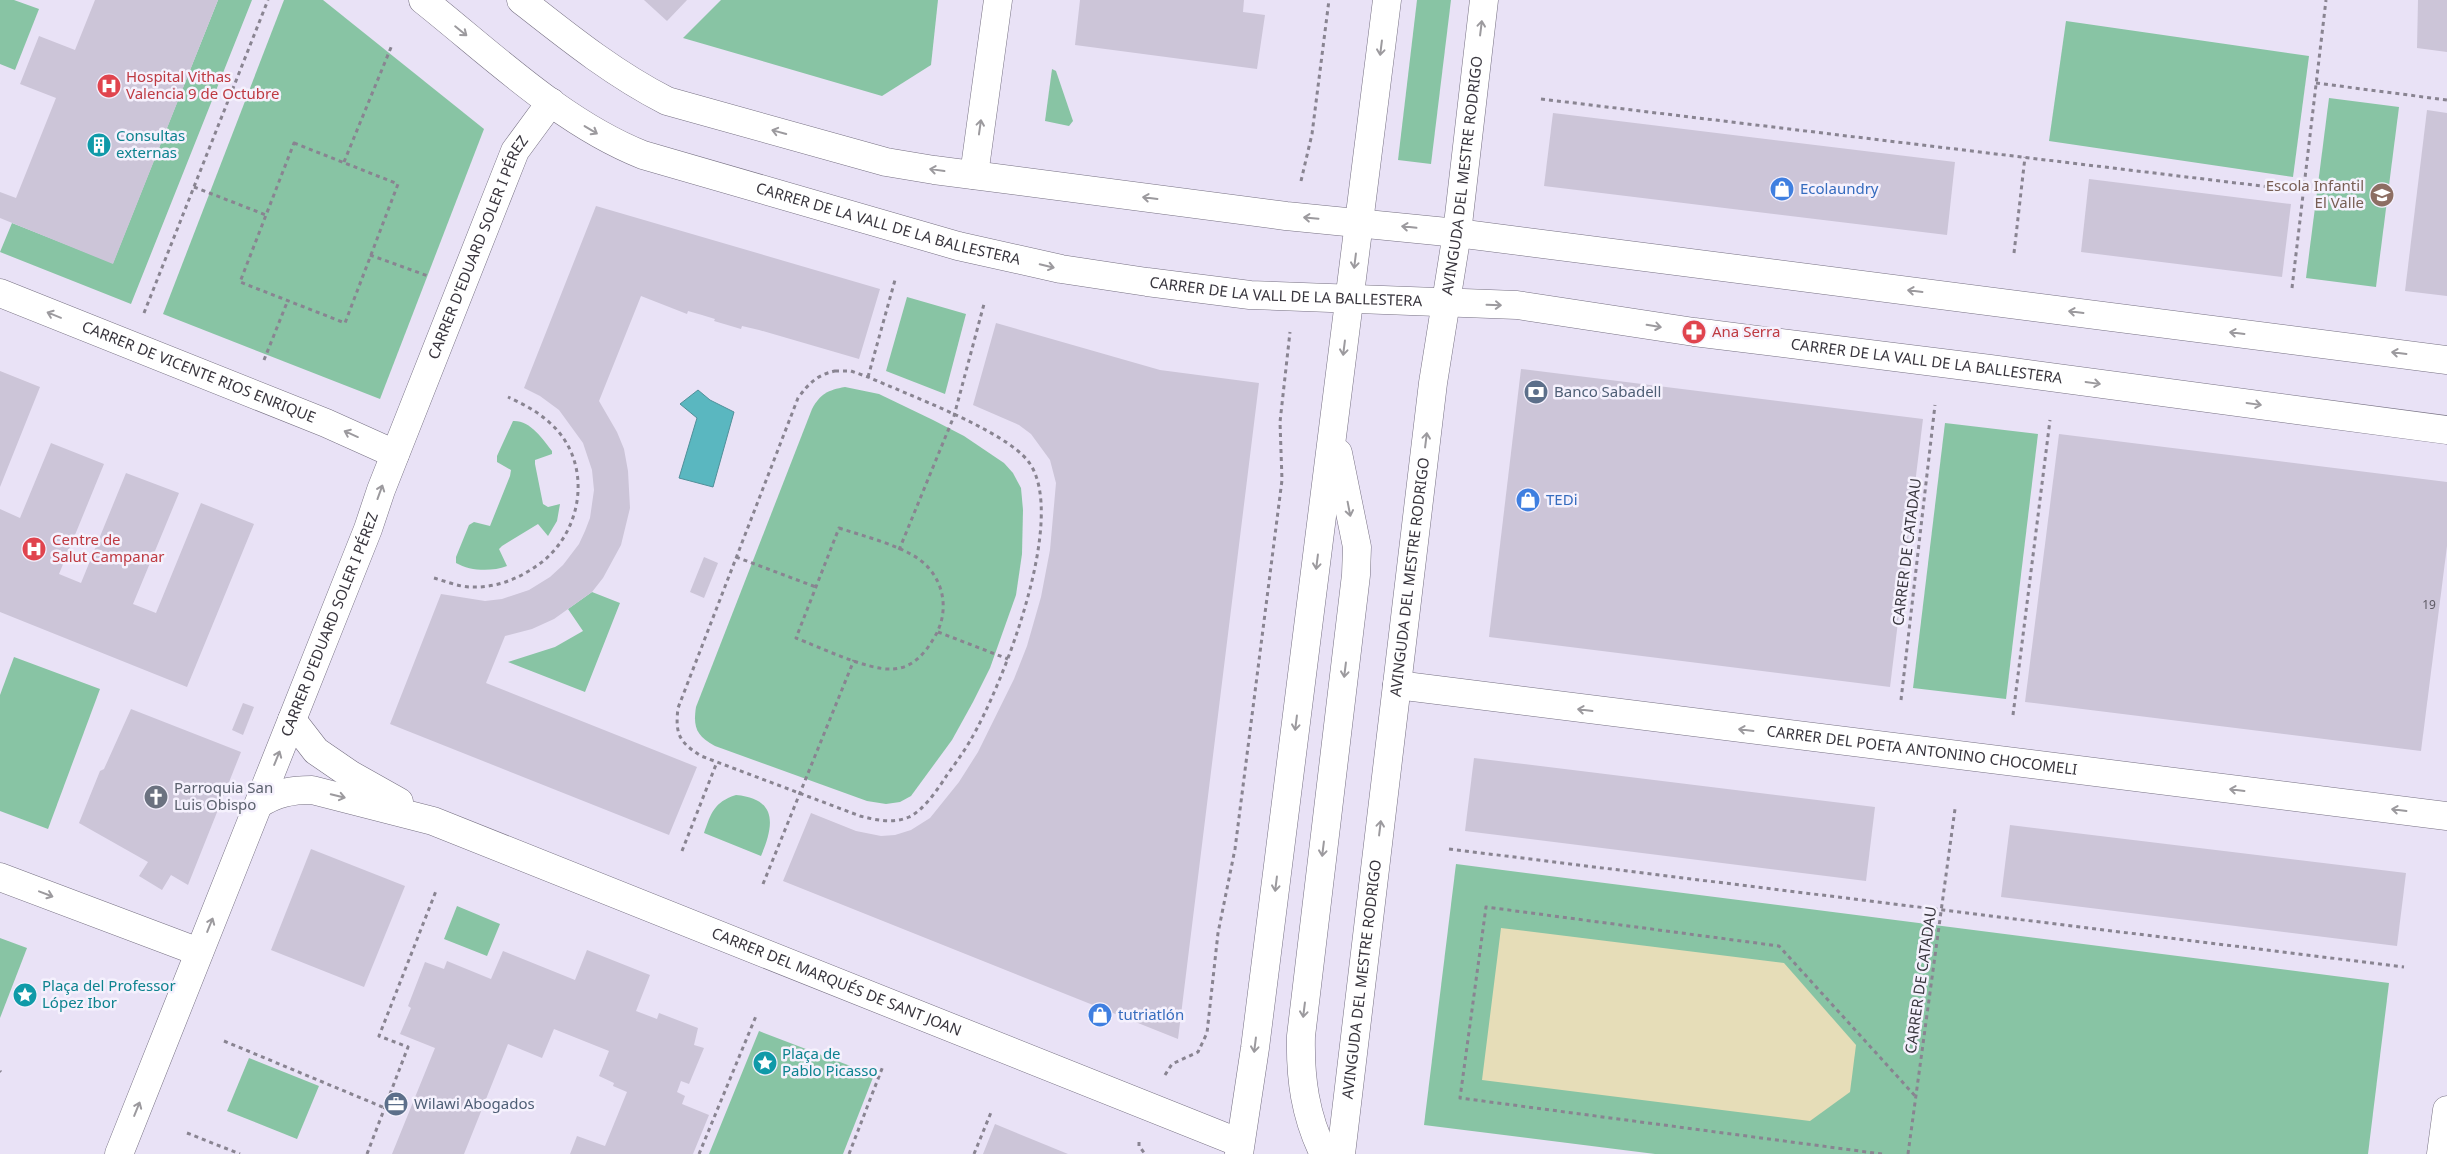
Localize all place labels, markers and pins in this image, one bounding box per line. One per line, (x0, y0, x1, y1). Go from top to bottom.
place label: Hospital Vithas Valencia 9 de Octubre (126, 66, 279, 103)
hospital icon: Hospital Vithas Valencia 9 de Octubre (96, 73, 122, 99)
place label: Consultas externas (116, 125, 185, 162)
building icon: Consultas externas (86, 132, 112, 158)
place label: Escola Infantil El Valle (2266, 175, 2364, 212)
shop icon: Ecolaundry (1769, 176, 1795, 202)
place label: Ecolaundry (1800, 178, 1879, 198)
school or university icon: Escola Infantil El Valle (2369, 182, 2395, 208)
pharmacy icon: Ana Serra (1681, 319, 1707, 345)
place label: Ana Serra (1712, 321, 1780, 341)
bank icon: Banco Sabadell (1523, 379, 1549, 405)
place label: Banco Sabadell (1554, 381, 1661, 401)
shop icon: TEDi (1515, 487, 1541, 513)
place label: TEDi (1546, 489, 1578, 509)
place label: Centre de Salut Campanar (52, 529, 165, 566)
hospital icon: Centre de Salut Campanar (21, 536, 47, 562)
place label: Parroquia San Luis Obispo (174, 777, 273, 814)
church icon: Parroquia San Luis Obispo (143, 784, 169, 810)
place label: Plaça del Professor López Ibor (42, 975, 176, 1012)
place icon: Plaça del Professor López Ibor (12, 982, 38, 1008)
shop icon: tutriatlón (1087, 1002, 1113, 1028)
place label: tutriatlón (1118, 1004, 1184, 1024)
place label: Plaça de Pablo Picasso (782, 1043, 878, 1080)
place icon: Plaça de Pablo Picasso (752, 1050, 778, 1076)
office icon: Wilawi Abogados (383, 1091, 409, 1117)
place label: Wilawi Abogados (414, 1093, 535, 1113)

